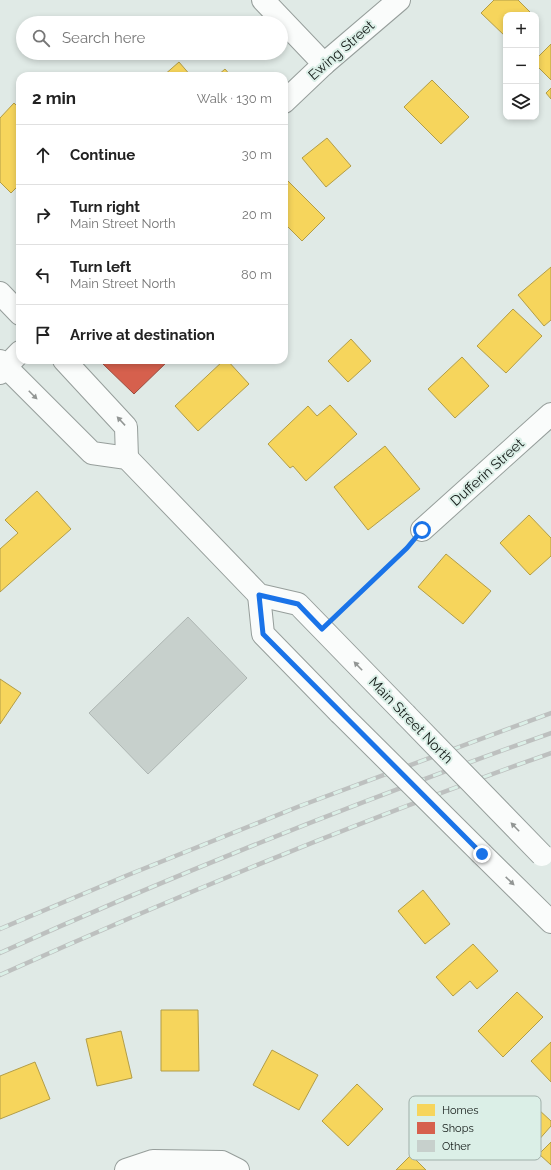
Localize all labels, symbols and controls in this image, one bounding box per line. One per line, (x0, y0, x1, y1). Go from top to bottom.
map controls (503, 12, 539, 120)
button: + (503, 12, 539, 48)
search box (16, 16, 288, 60)
street label: Ewing Street (305, 17, 377, 83)
icon: search (30, 27, 52, 49)
text: Search here (62, 29, 145, 47)
button: − (503, 48, 539, 84)
button: layers (503, 84, 539, 120)
text: 2 min (32, 88, 76, 108)
text: Walk · 130 m (197, 91, 272, 106)
icon: ahead (32, 144, 54, 166)
text: Continue (70, 146, 135, 164)
text: 30 m (242, 147, 272, 162)
text: Turn right (70, 198, 140, 216)
icon: right (32, 204, 54, 226)
text: 20 m (242, 207, 272, 222)
text: Main Street North (70, 216, 176, 231)
text: Turn left (70, 258, 131, 276)
icon: left (32, 264, 54, 286)
text: 80 m (241, 267, 272, 282)
text: Main Street North (70, 276, 176, 291)
icon: arrive (32, 324, 54, 346)
text: Arrive at destination (70, 326, 215, 344)
one-way arrow (28, 390, 38, 400)
one-way arrow (116, 416, 126, 426)
street label: Dufferin Street (447, 435, 527, 509)
route start (413, 521, 431, 539)
one-way arrow (353, 661, 363, 671)
street label: Main Street North (366, 674, 456, 766)
one-way arrow (510, 822, 520, 832)
route end (473, 845, 491, 863)
one-way arrow (505, 877, 515, 886)
legend (409, 1096, 541, 1160)
text: Homes (442, 1104, 478, 1117)
text: Shops (442, 1122, 474, 1135)
text: Other (442, 1140, 471, 1153)

